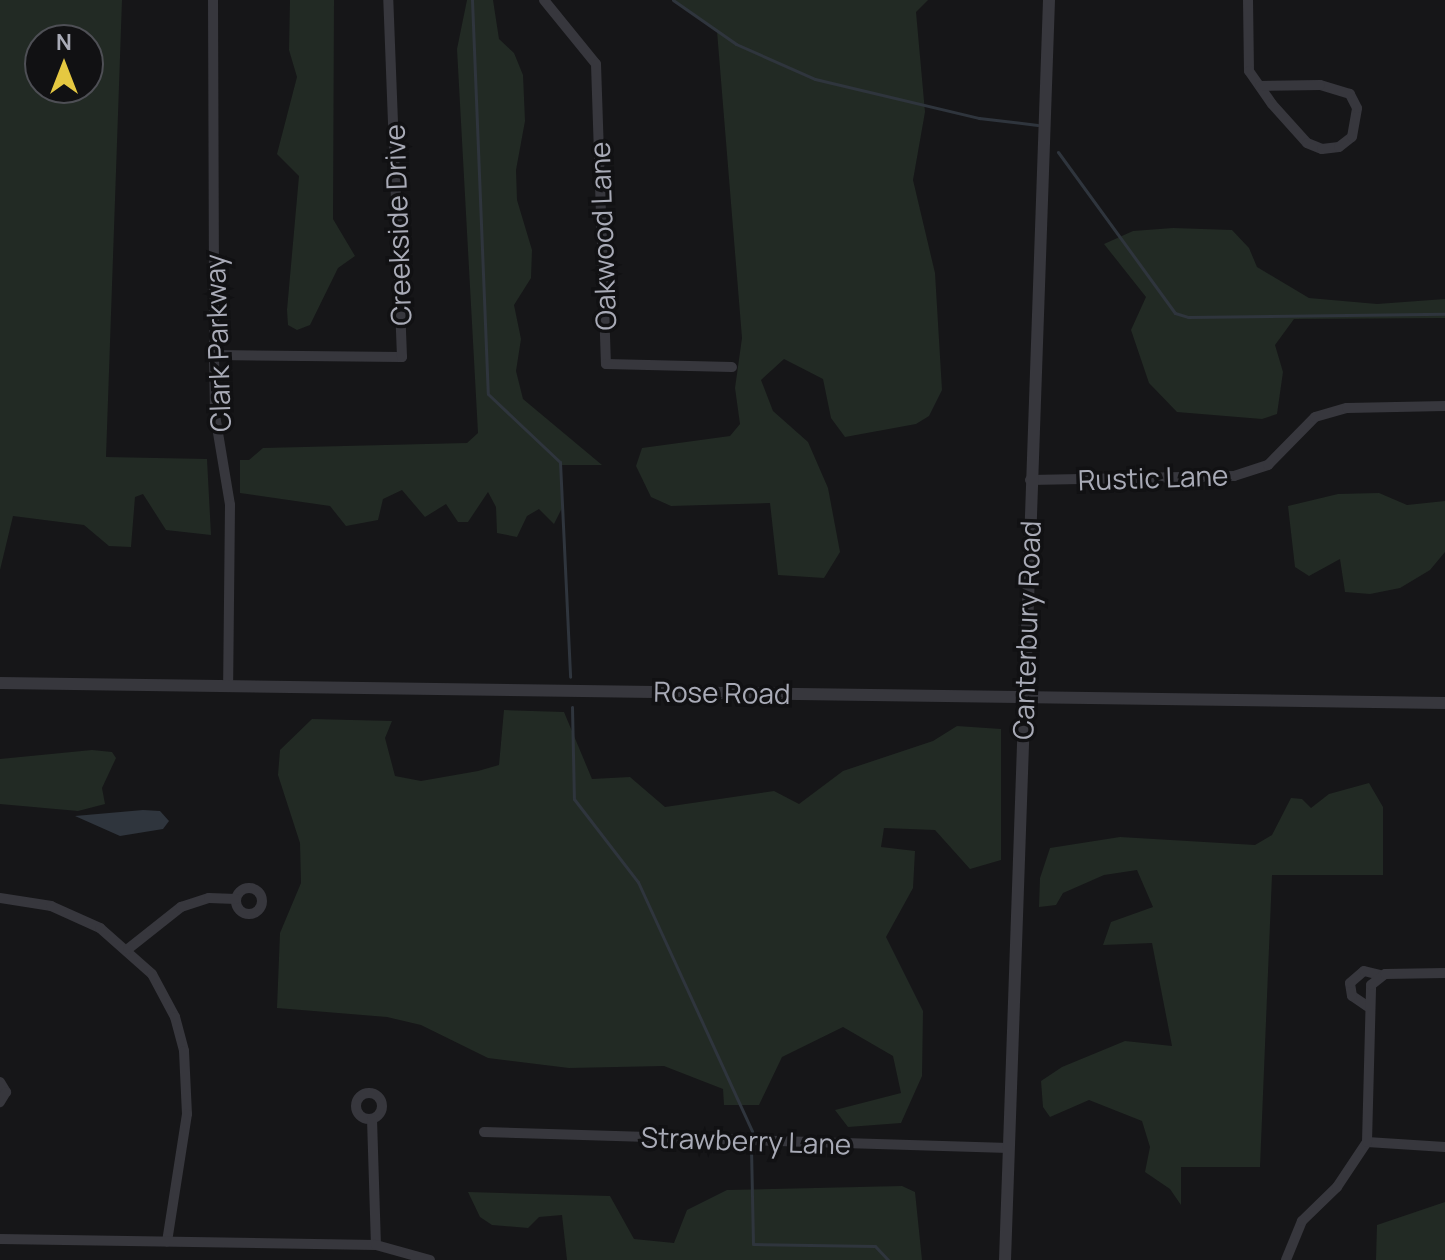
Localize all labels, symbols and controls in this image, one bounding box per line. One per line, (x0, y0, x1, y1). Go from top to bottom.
north arrow (24, 24, 104, 104)
text: N (56, 27, 72, 57)
street label: Creekside Drive (377, 124, 417, 326)
street label: Oakwood Lane (582, 141, 622, 331)
street label: Clark Parkway (197, 254, 237, 432)
street label: Rustic Lane (1077, 458, 1229, 496)
street label: Canterbury Road (1005, 520, 1047, 740)
street label: Rose Road (653, 674, 791, 710)
street label: Strawberry Lane (640, 1120, 852, 1160)

